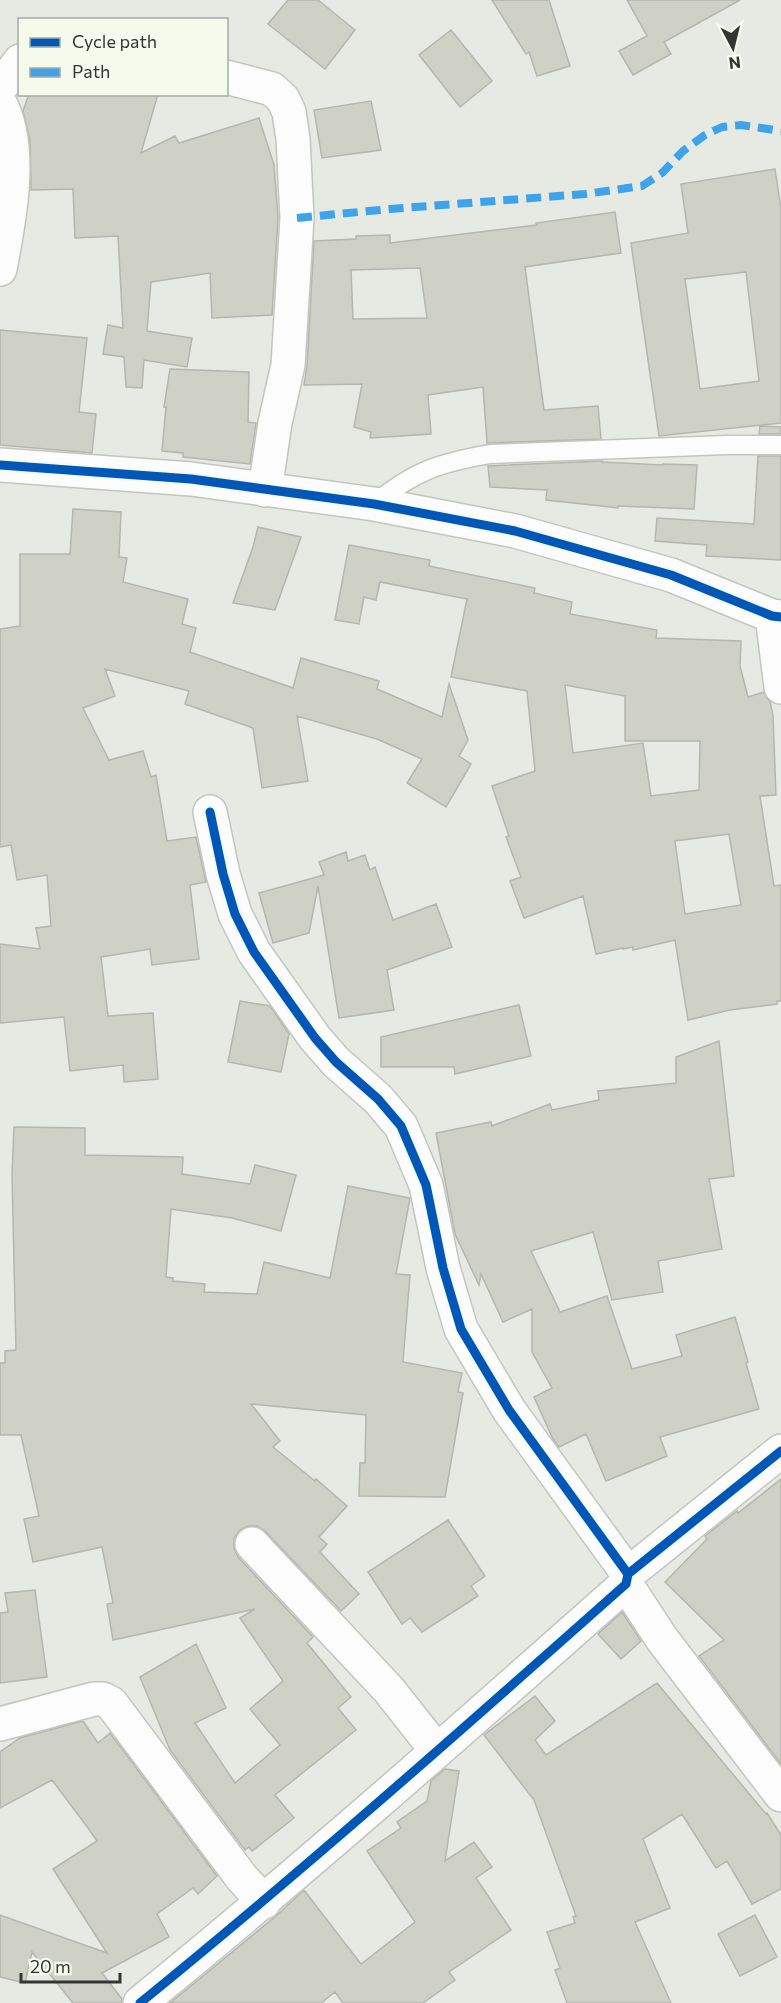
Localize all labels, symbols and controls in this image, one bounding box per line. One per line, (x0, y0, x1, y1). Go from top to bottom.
legend (18, 18, 228, 96)
north arrow (703, 18, 763, 78)
text: Cycle path (72, 30, 157, 52)
text: N (728, 53, 742, 74)
text: Path (72, 60, 110, 82)
scale bar (21, 1946, 120, 1984)
text: 20 m (30, 1955, 71, 1977)

